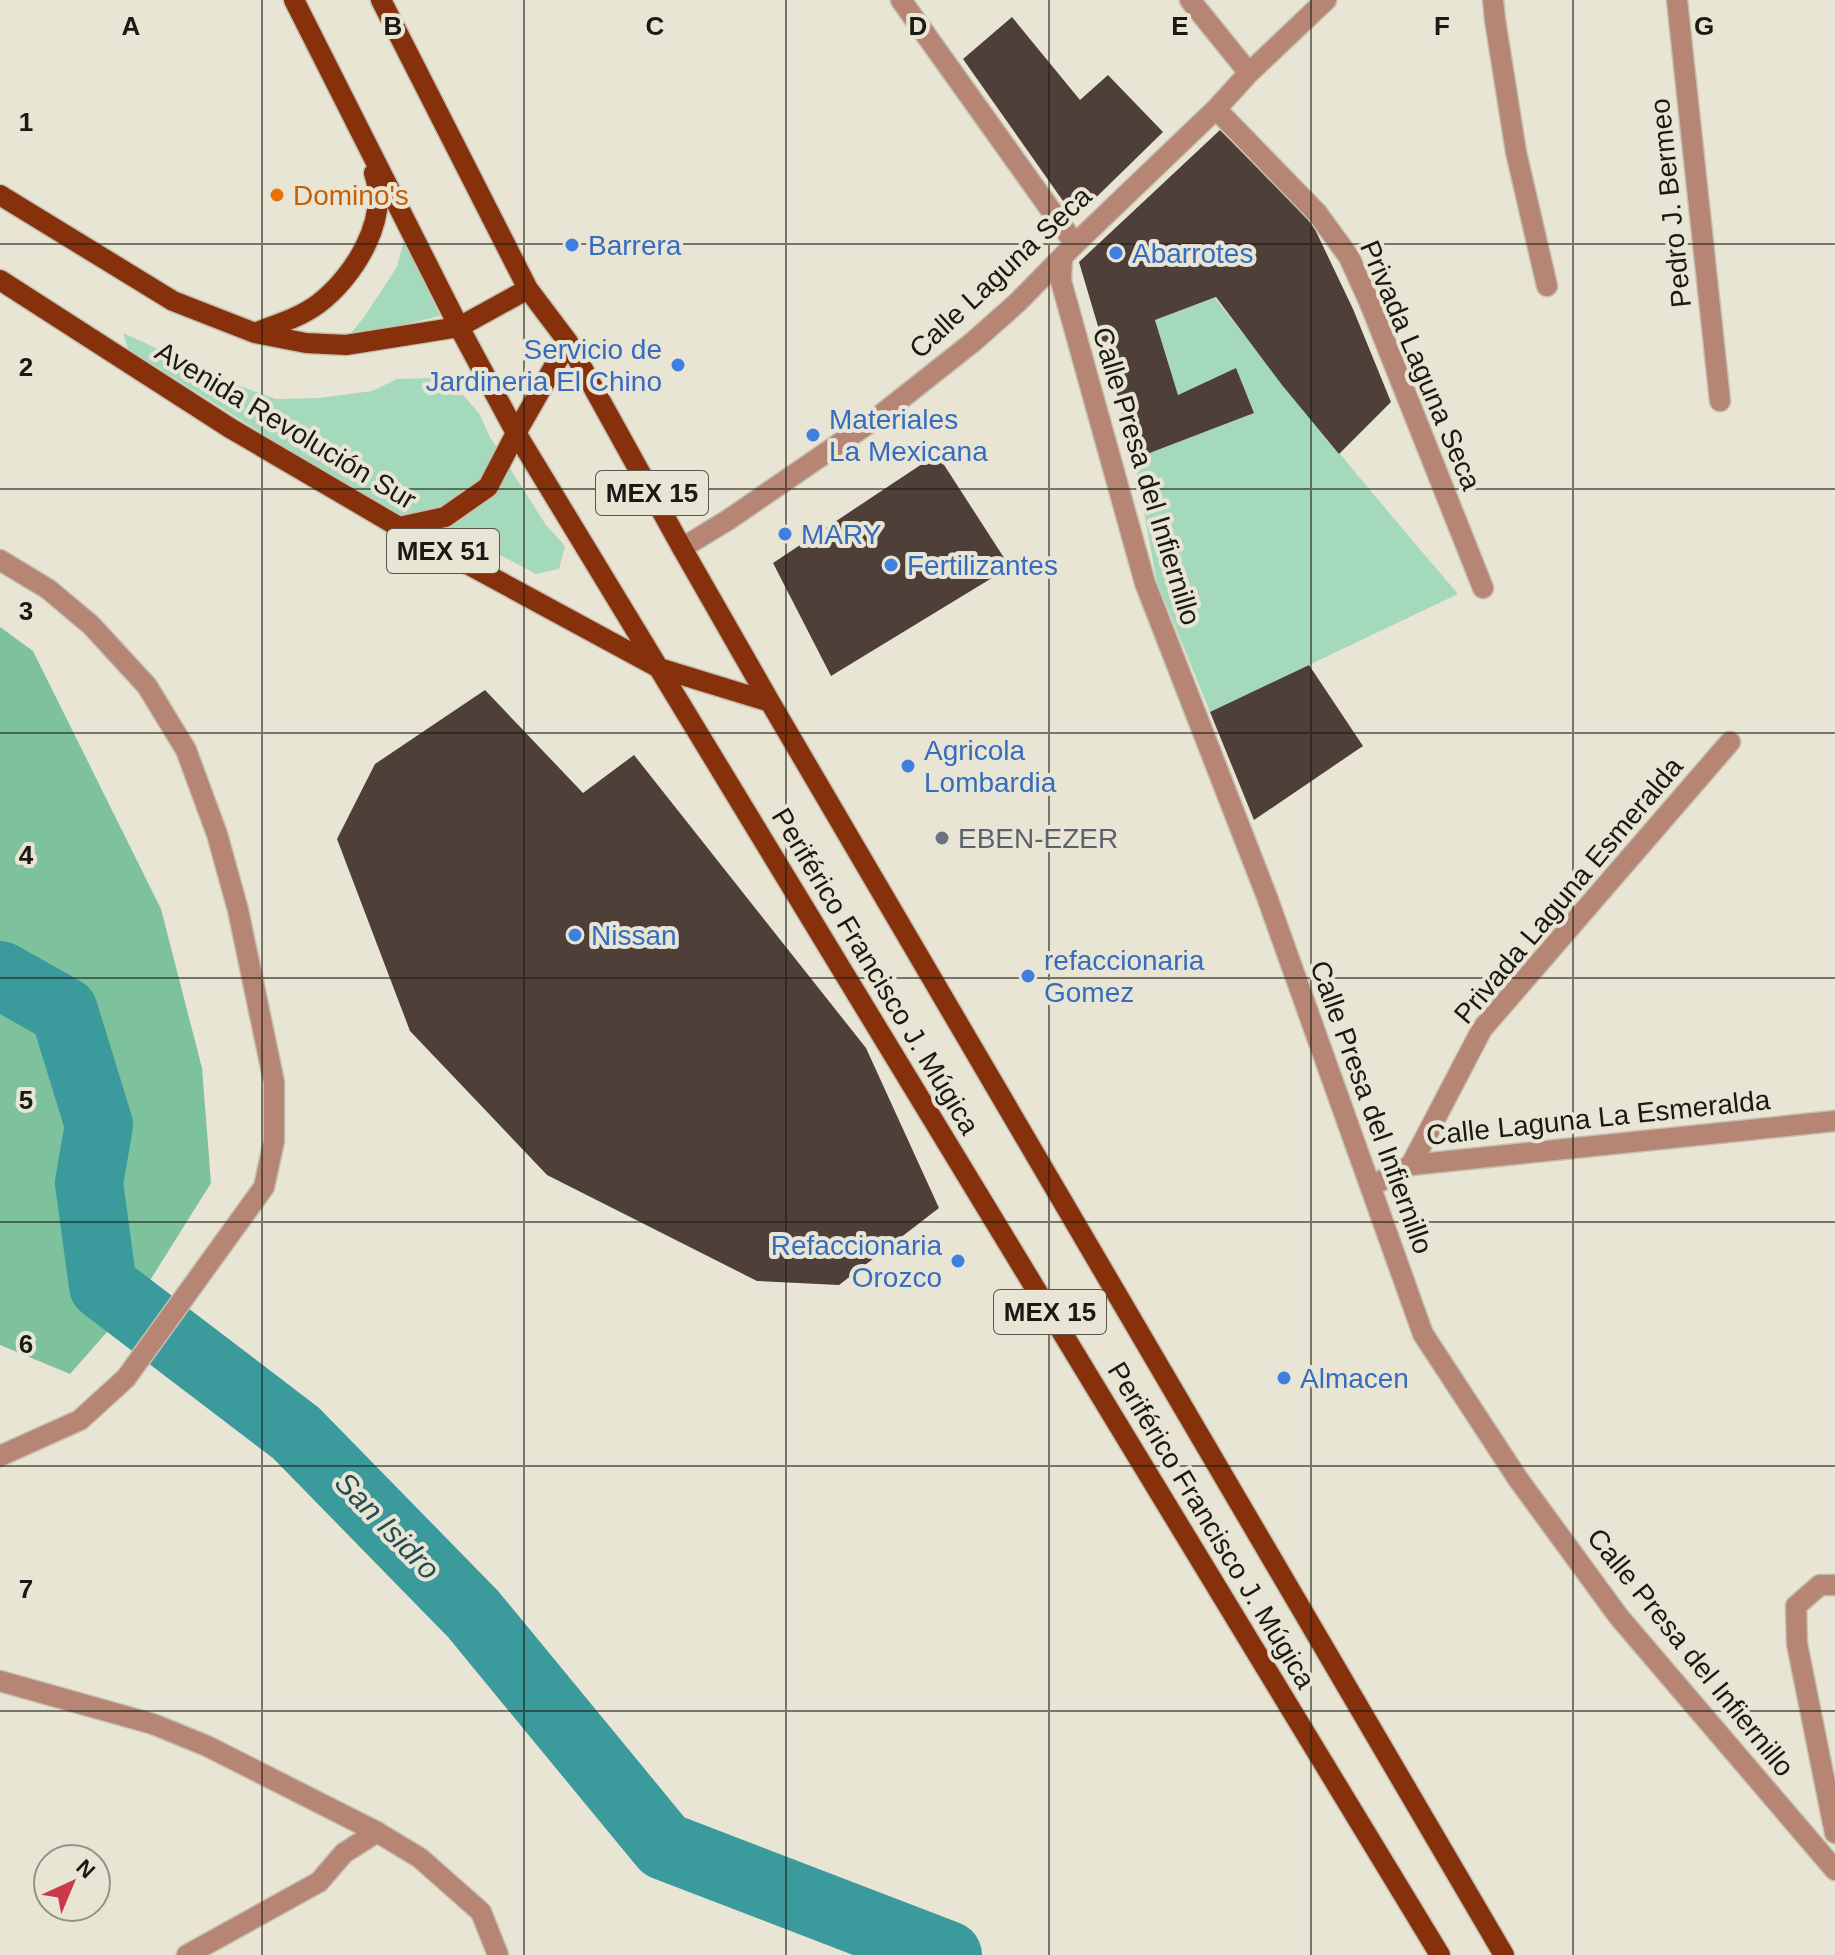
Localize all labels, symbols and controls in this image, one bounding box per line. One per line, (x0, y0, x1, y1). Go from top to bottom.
text: A (122, 11, 141, 41)
text: B (384, 11, 402, 41)
text: C (646, 11, 665, 41)
text: D (909, 11, 927, 41)
text: E (1171, 11, 1189, 41)
text: F (1434, 11, 1450, 41)
text: G (1694, 11, 1714, 41)
street label: Pedro J. Bermeo (1644, 97, 1697, 309)
text: 1 (19, 107, 33, 137)
place label: Domino's (293, 180, 409, 211)
street label: Calle Laguna Seca (903, 180, 1098, 364)
marker: Domino's (268, 186, 286, 204)
place label: Barrera (588, 230, 682, 261)
marker: Barrera (563, 236, 581, 254)
street label: Privada Laguna Seca (1354, 236, 1487, 495)
place label: Abarrotes (1132, 238, 1253, 269)
marker: Abarrotes (1107, 244, 1125, 262)
street label: Calle Presa del Infiernillo (1086, 324, 1207, 629)
place label: Servicio de Jardineria El Chino (425, 334, 662, 397)
street label: Avenida Revolución Sur (150, 335, 422, 516)
text: 2 (19, 352, 33, 382)
marker: Servicio de Jardineria El Chino (669, 356, 687, 374)
place label: Materiales La Mexicana (829, 404, 988, 467)
marker: Materiales La Mexicana (804, 426, 822, 444)
road number: MEX 15 (596, 471, 708, 515)
place label: MARY (801, 519, 882, 550)
marker: MARY (776, 525, 794, 543)
road number: MEX 51 (387, 529, 499, 573)
place label: Fertilizantes (907, 550, 1058, 581)
marker: Fertilizantes (882, 556, 900, 574)
text: 3 (19, 596, 33, 626)
place label: Agricola Lombardia (924, 735, 1057, 798)
street label: Privada Laguna Esmeralda (1448, 751, 1689, 1030)
marker: Agricola Lombardia (899, 757, 917, 775)
street label: Periférico Francisco J. Múgica (766, 803, 986, 1140)
place label: EBEN-EZER (958, 823, 1118, 854)
marker: EBEN-EZER (933, 829, 951, 847)
text: 4 (19, 840, 34, 870)
place label: Nissan (591, 920, 677, 951)
marker: Nissan (566, 926, 584, 944)
place label: refaccionaria Gomez (1044, 945, 1205, 1008)
street label: Calle Presa del Infiernillo (1304, 956, 1439, 1258)
marker: refaccionaria Gomez (1019, 967, 1037, 985)
street label: Calle Laguna La Esmeralda (1425, 1084, 1772, 1151)
text: 5 (19, 1085, 33, 1115)
place label: Refaccionaria Orozco (771, 1230, 942, 1293)
marker: Refaccionaria Orozco (949, 1252, 967, 1270)
road number: MEX 15 (994, 1290, 1106, 1334)
text: 6 (19, 1329, 33, 1359)
street label: Periférico Francisco J. Múgica (1102, 1357, 1322, 1694)
place label: Almacen (1300, 1363, 1409, 1394)
marker: Almacen (1275, 1369, 1293, 1387)
water label: San Isidro (329, 1466, 446, 1586)
street label: Calle Presa del Infiernillo (1581, 1522, 1800, 1782)
text: 7 (19, 1574, 33, 1604)
north arrow (32, 1843, 112, 1923)
text: N (71, 1854, 100, 1883)

